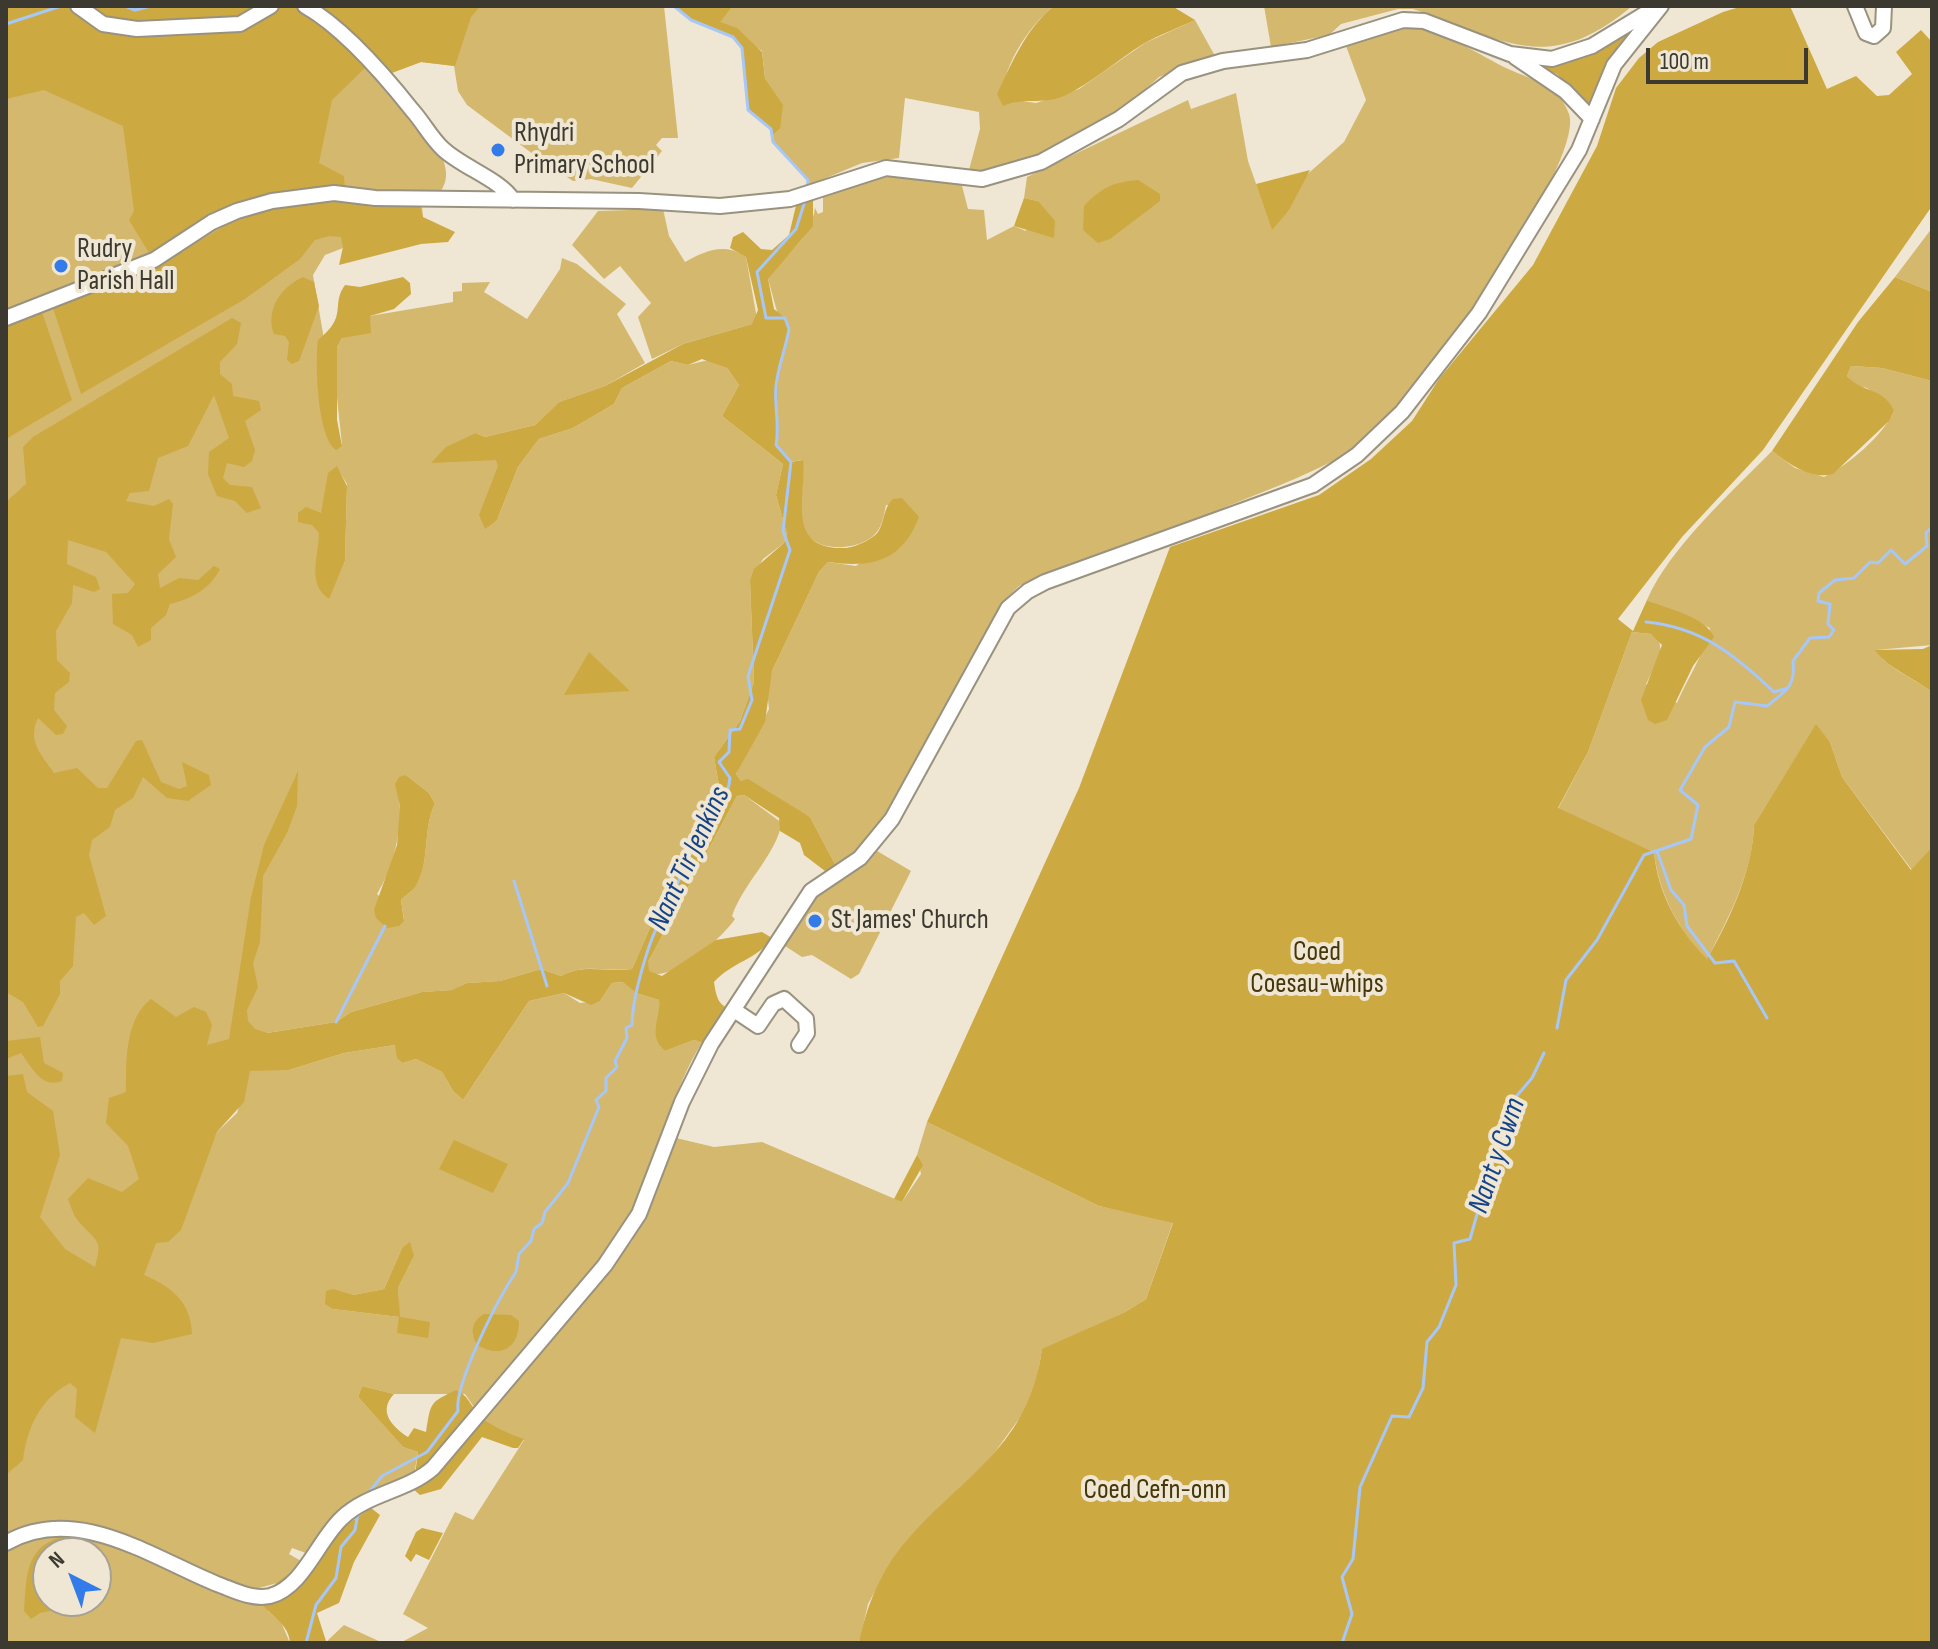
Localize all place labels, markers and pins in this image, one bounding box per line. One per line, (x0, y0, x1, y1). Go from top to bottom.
place label: Rhydri Primary School (514, 117, 655, 183)
marker: Rhydri Primary School (489, 141, 507, 159)
place label: Rudry Parish Hall (77, 233, 174, 299)
marker: Rudry Parish Hall (52, 257, 70, 275)
place label: St James' Church (831, 904, 989, 938)
marker: St James' Church (806, 912, 824, 930)

